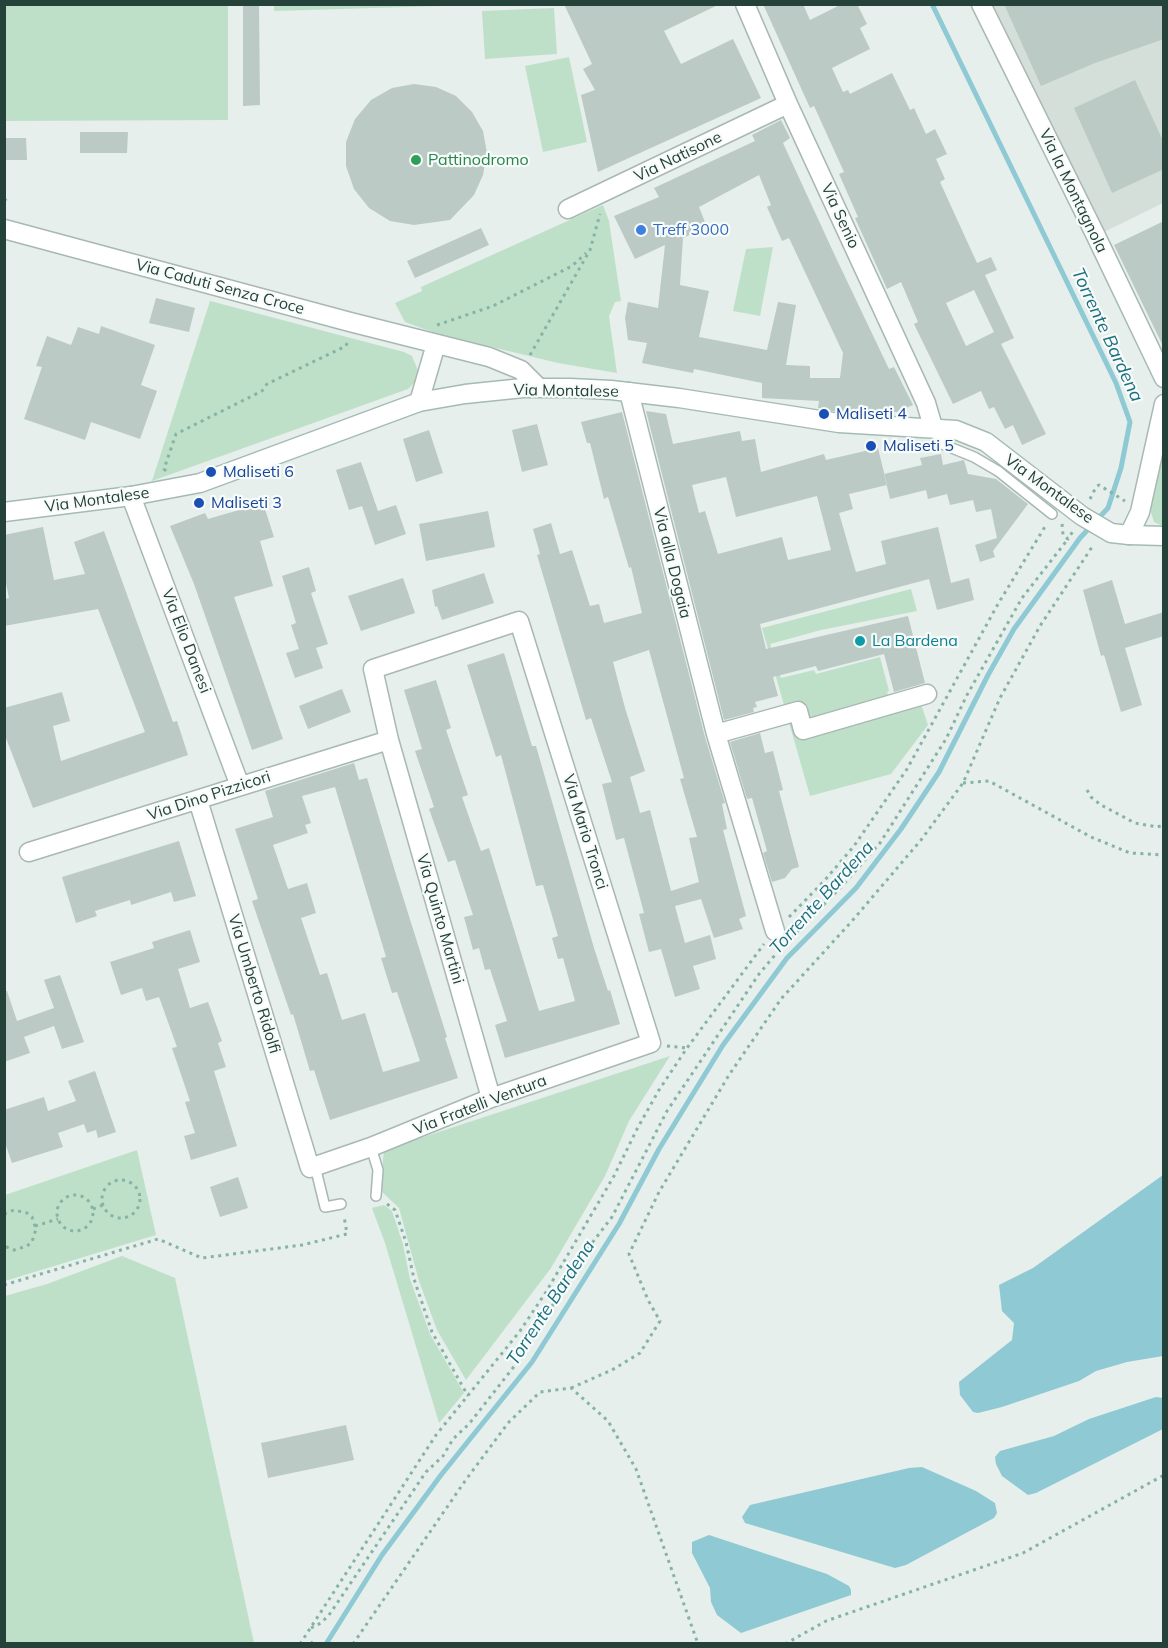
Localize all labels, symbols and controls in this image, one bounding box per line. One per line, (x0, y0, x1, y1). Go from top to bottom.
street label: Via la Montagnola (1035, 126, 1111, 256)
street label: Via Natisone (631, 128, 725, 186)
place label: Pattinodromo (428, 150, 529, 170)
marker: Pattinodromo (409, 153, 423, 167)
street label: Via Senio (817, 180, 863, 252)
place label: Treff 3000 (653, 220, 729, 240)
marker: Treff 3000 (634, 223, 648, 237)
street label: Via Caduti Senza Croce (134, 255, 306, 319)
water label: Torrente Bardena (1067, 265, 1147, 405)
street label: Via Montalese (513, 380, 619, 402)
place label: Maliseti 4 (836, 404, 907, 424)
marker: Maliseti 4 (817, 407, 831, 421)
place label: Maliseti 5 (883, 436, 954, 456)
marker: Maliseti 5 (864, 439, 878, 453)
street label: Via Montalese (1001, 450, 1097, 528)
place label: Maliseti 6 (223, 462, 294, 482)
marker: Maliseti 6 (204, 465, 218, 479)
street label: Via Montalese (44, 483, 150, 517)
place label: Maliseti 3 (211, 493, 282, 513)
marker: Maliseti 3 (192, 496, 206, 510)
street label: Via alla Dogaia (649, 506, 695, 620)
street label: Via Elio Danesi (157, 586, 215, 696)
place label: La Bardena (872, 631, 958, 651)
marker: La Bardena (853, 634, 867, 648)
street label: Via Dino Pizzicori (145, 767, 273, 825)
street label: Via Mario Tronci (558, 772, 612, 892)
water label: Torrente Bardena (765, 837, 879, 959)
street label: Via Quinto Martini (412, 852, 468, 986)
street label: Via Umberto Ridolfi (224, 912, 284, 1056)
street label: Via Fratelli Ventura (411, 1071, 549, 1139)
water label: Torrente Bardena (502, 1236, 600, 1370)

